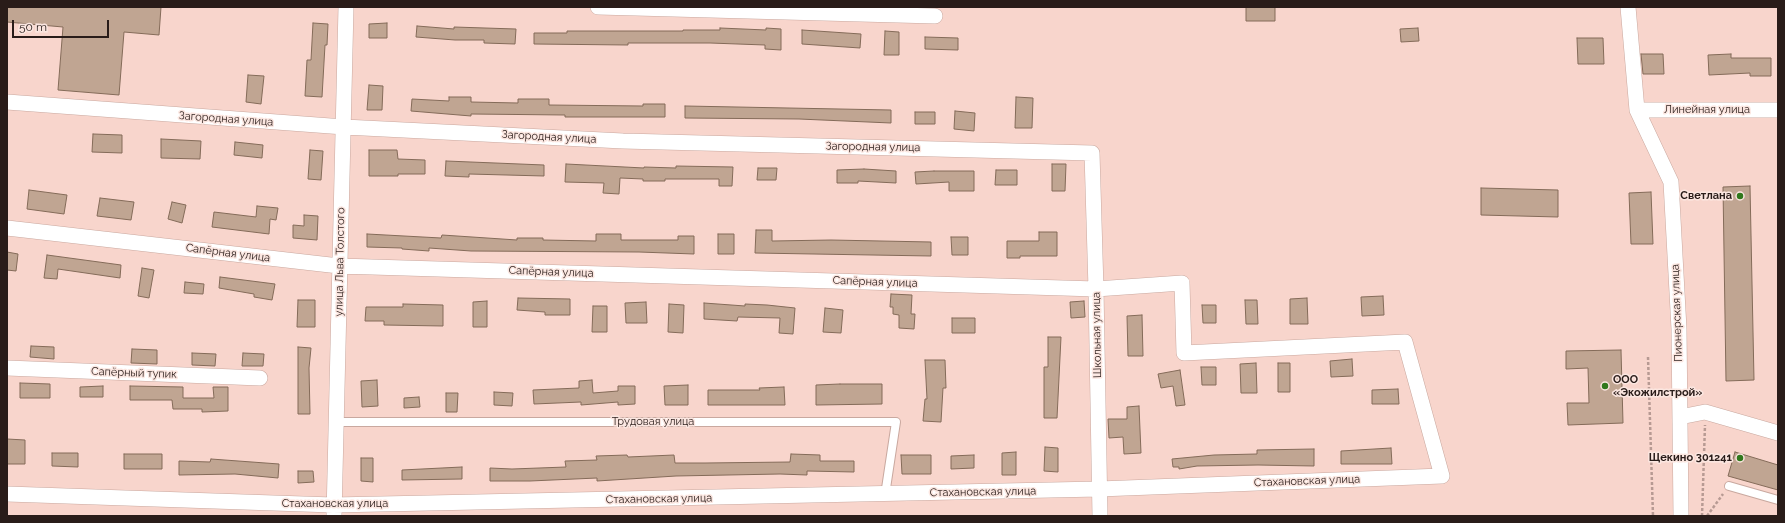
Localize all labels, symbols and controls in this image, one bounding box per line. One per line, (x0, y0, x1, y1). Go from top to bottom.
scale bar (14, 12, 111, 38)
text: 50 m (19, 20, 47, 34)
street label: Линейная улица (1664, 103, 1750, 117)
street label: Загородная улица (178, 109, 274, 129)
street label: Загородная улица (501, 128, 597, 146)
street label: Загородная улица (826, 140, 920, 154)
place label: Светлана (1680, 189, 1732, 203)
marker: Светлана (1735, 191, 1745, 201)
street label: улица Льва Толстого (332, 207, 348, 317)
street label: Сапёрная улица (185, 241, 271, 265)
street label: Сапёрная улица (508, 264, 594, 280)
street label: Пионерская улица (1669, 264, 1685, 362)
street label: Сапёрная улица (832, 274, 918, 290)
street label: Школьная улица (1090, 292, 1104, 378)
street label: Сапёрный тупик (91, 365, 177, 381)
place label: ООО «Экожилстрой» (1613, 373, 1702, 399)
marker: ООО «Экожилстрой» (1600, 381, 1610, 391)
street label: Трудовая улица (612, 415, 694, 429)
place label: Щекино 301241 (1649, 451, 1732, 465)
marker: Щекино 301241 (1735, 453, 1745, 463)
street label: Стахановская улица (1254, 473, 1360, 489)
street label: Стахановская улица (930, 484, 1036, 500)
street label: Стахановская улица (606, 491, 712, 507)
street label: Стахановская улица (282, 497, 388, 511)

